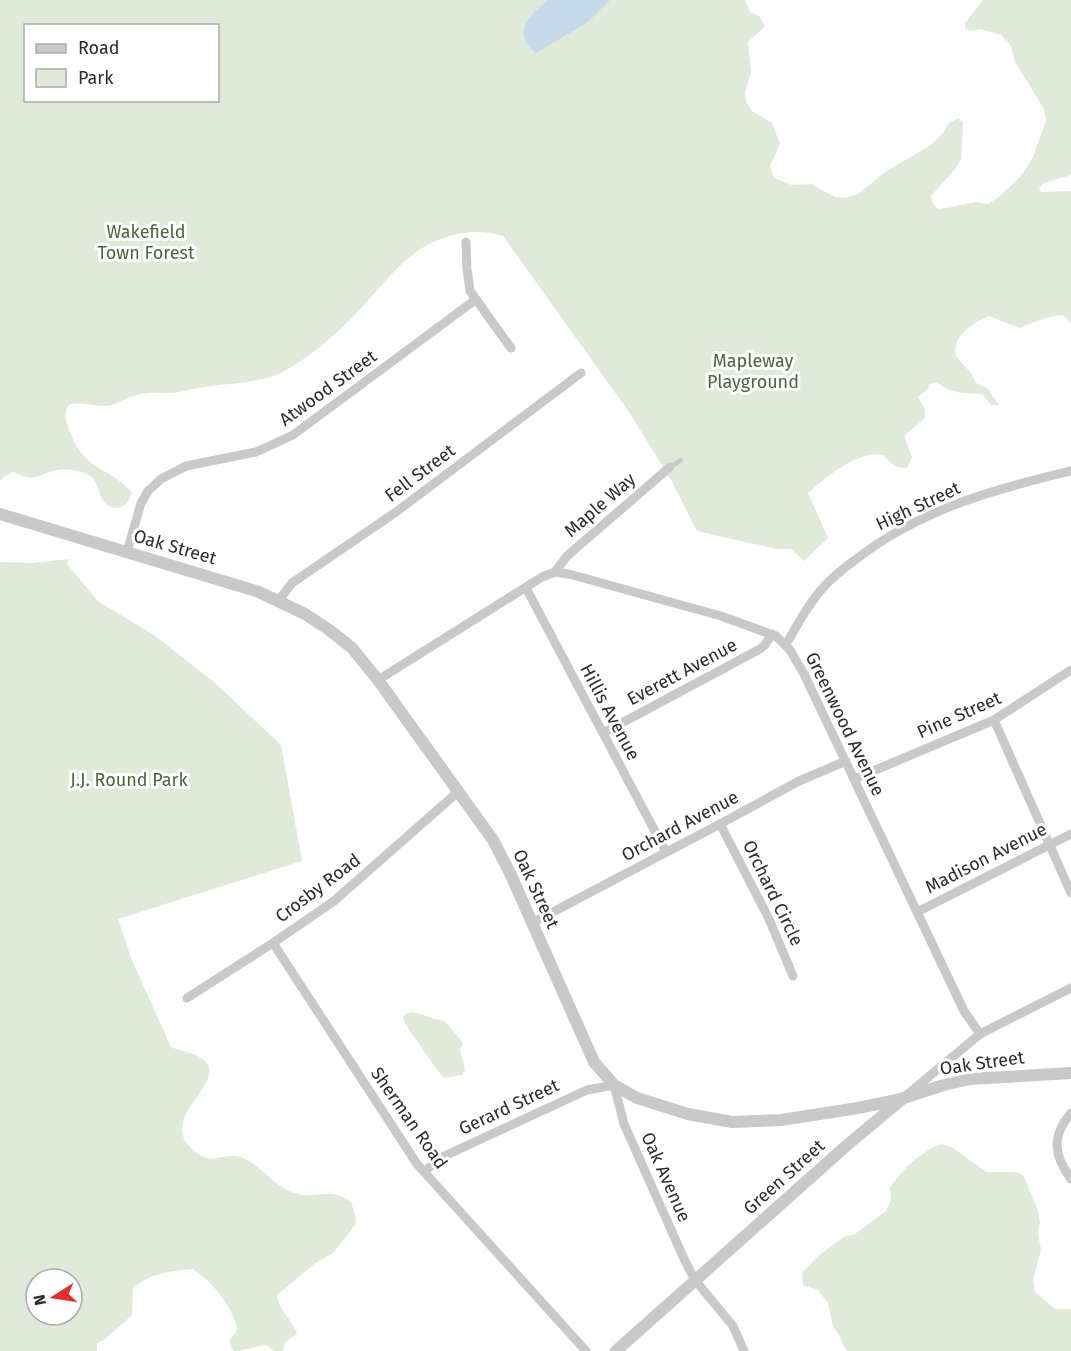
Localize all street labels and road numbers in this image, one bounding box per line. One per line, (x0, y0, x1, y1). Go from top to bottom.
street label: Atwood Street (275, 345, 381, 431)
street label: Fell Street (381, 439, 460, 507)
street label: Maple Way (560, 468, 640, 542)
street label: High Street (872, 477, 964, 535)
street label: Oak Street (131, 525, 219, 569)
street label: Everett Avenue (623, 634, 741, 710)
street label: Greenwood Avenue (801, 649, 889, 799)
street label: Hillis Avenue (575, 660, 645, 764)
street label: Pine Street (914, 687, 1005, 743)
street label: Orchard Avenue (618, 786, 742, 866)
street label: Madison Avenue (921, 818, 1051, 898)
street label: Orchard Circle (738, 837, 808, 949)
street label: Oak Street (508, 846, 564, 933)
street label: Crosby Road (271, 849, 365, 927)
street label: Oak Street (938, 1046, 1026, 1080)
street label: Sherman Road (366, 1063, 452, 1173)
street label: Gerard Street (455, 1074, 563, 1140)
street label: Oak Avenue (636, 1129, 696, 1225)
street label: Green Street (739, 1135, 829, 1219)

